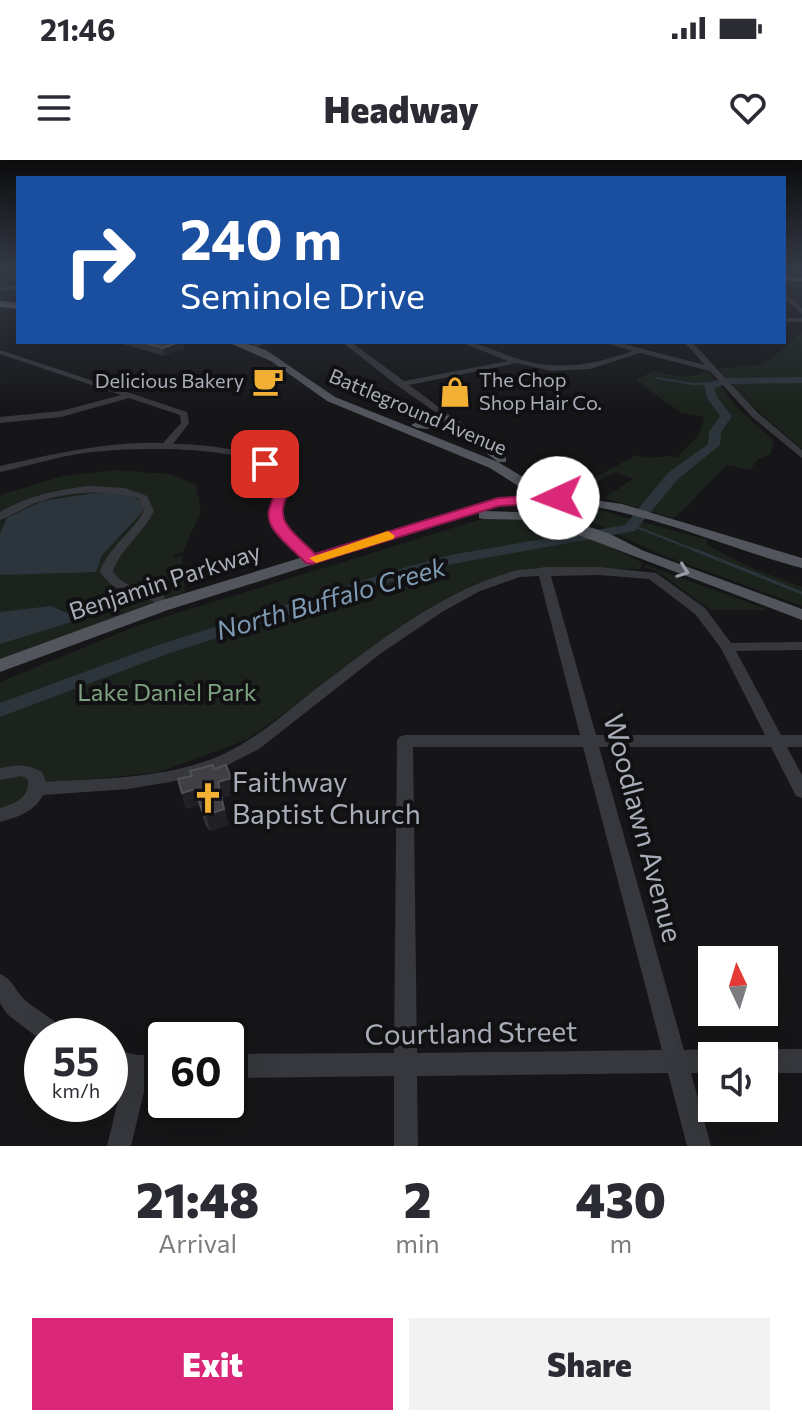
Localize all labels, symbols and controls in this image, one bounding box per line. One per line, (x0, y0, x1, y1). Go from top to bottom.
text: 21:46 (40, 10, 116, 47)
icon: menu (32, 86, 76, 130)
text: Headway (323, 86, 479, 130)
icon: heart (726, 86, 770, 130)
text: 240 m (180, 203, 342, 272)
icon: right (48, 208, 152, 312)
text: Seminole Drive (180, 272, 425, 316)
street label: Battleground Avenue (326, 363, 511, 459)
cafe icon: Delicious Bakery (251, 364, 285, 398)
place label: The Chop Shop Hair Co. (479, 367, 602, 414)
place label: Delicious Bakery (95, 368, 244, 392)
shop icon: The Chop Shop Hair Co. (438, 375, 472, 409)
pin (231, 430, 299, 498)
icon: arrive (243, 442, 287, 486)
position arrow (516, 456, 600, 540)
street label: Benjamin Parkway (65, 536, 264, 625)
water label: North Buffalo Creek (212, 550, 450, 645)
one-way arrow (675, 561, 689, 578)
park label: Lake Daniel Park (77, 677, 257, 706)
street label: Woodlawn Avenue (597, 710, 691, 946)
place label: Faithway Baptist Church (232, 764, 421, 830)
church icon: Faithway Baptist Church (191, 781, 225, 815)
north arrow (698, 946, 778, 1026)
map controls (698, 946, 778, 1122)
street label: Courtland Street (364, 1013, 578, 1051)
speed limit sign: 60 (144, 1018, 248, 1122)
text: 55 (53, 1035, 99, 1084)
button: sound (698, 1042, 778, 1122)
text: km/h (52, 1078, 100, 1102)
text: 21:48 (136, 1169, 259, 1228)
text: 2 (404, 1169, 431, 1228)
text: 430 (576, 1169, 666, 1228)
text: Arrival (158, 1227, 237, 1258)
text: min (395, 1227, 440, 1258)
text: m (609, 1227, 632, 1258)
button: Exit (32, 1318, 393, 1410)
button: Share (409, 1318, 770, 1410)

